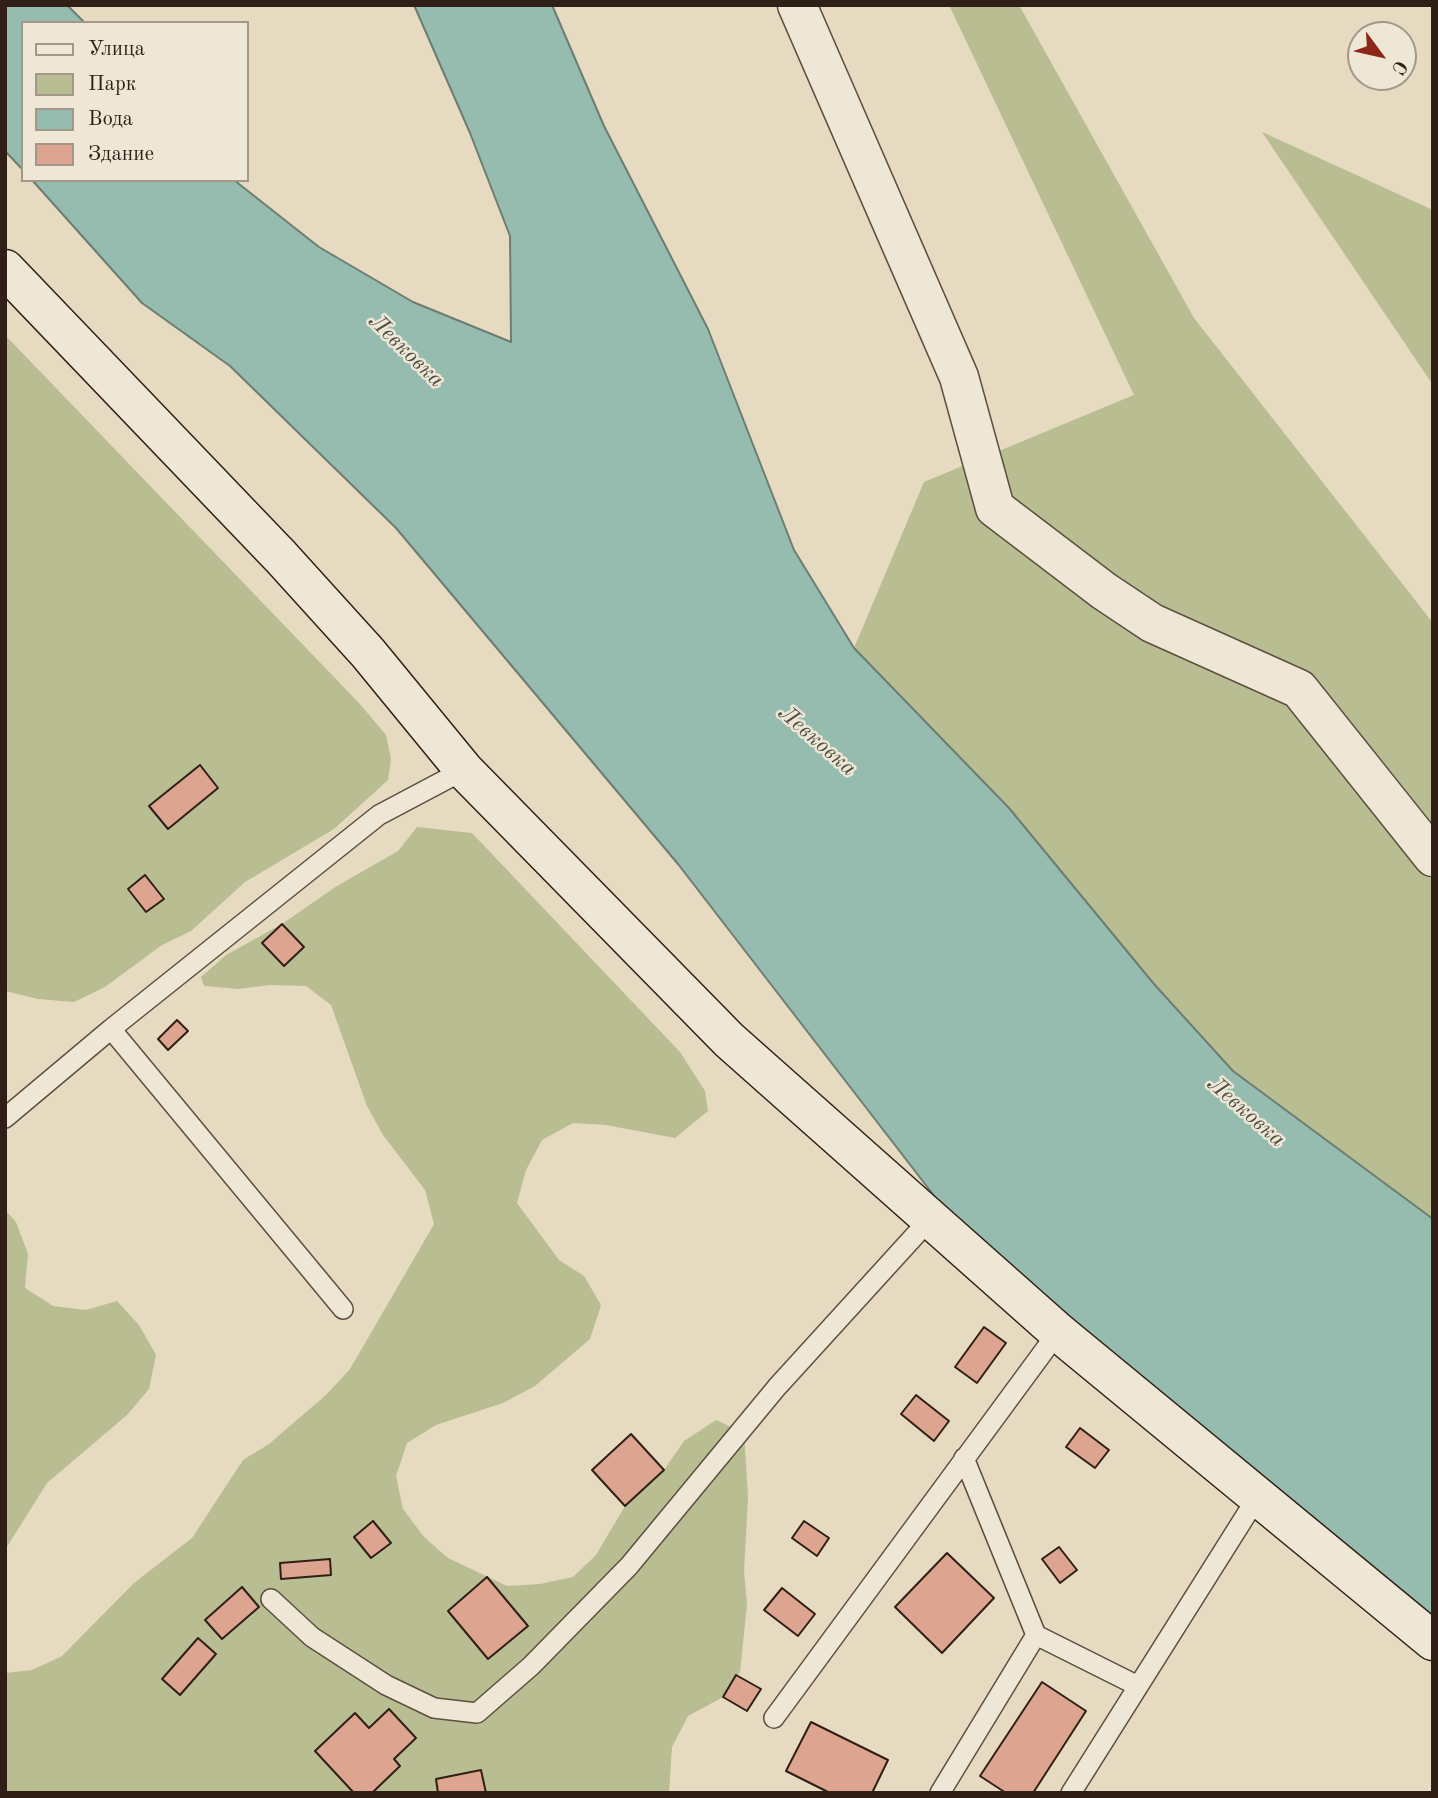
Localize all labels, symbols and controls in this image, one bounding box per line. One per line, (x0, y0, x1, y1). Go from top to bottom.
legend (21, 21, 248, 182)
north arrow (1347, 21, 1417, 91)
text: Улица (88, 39, 145, 60)
text: С (1387, 56, 1410, 77)
text: Парк (88, 74, 136, 95)
text: Вода (88, 109, 133, 130)
text: Здание (88, 144, 154, 165)
water label: Левковка (362, 308, 450, 394)
water label: Левковка (772, 699, 862, 783)
water label: Левковка (1201, 1070, 1291, 1154)

